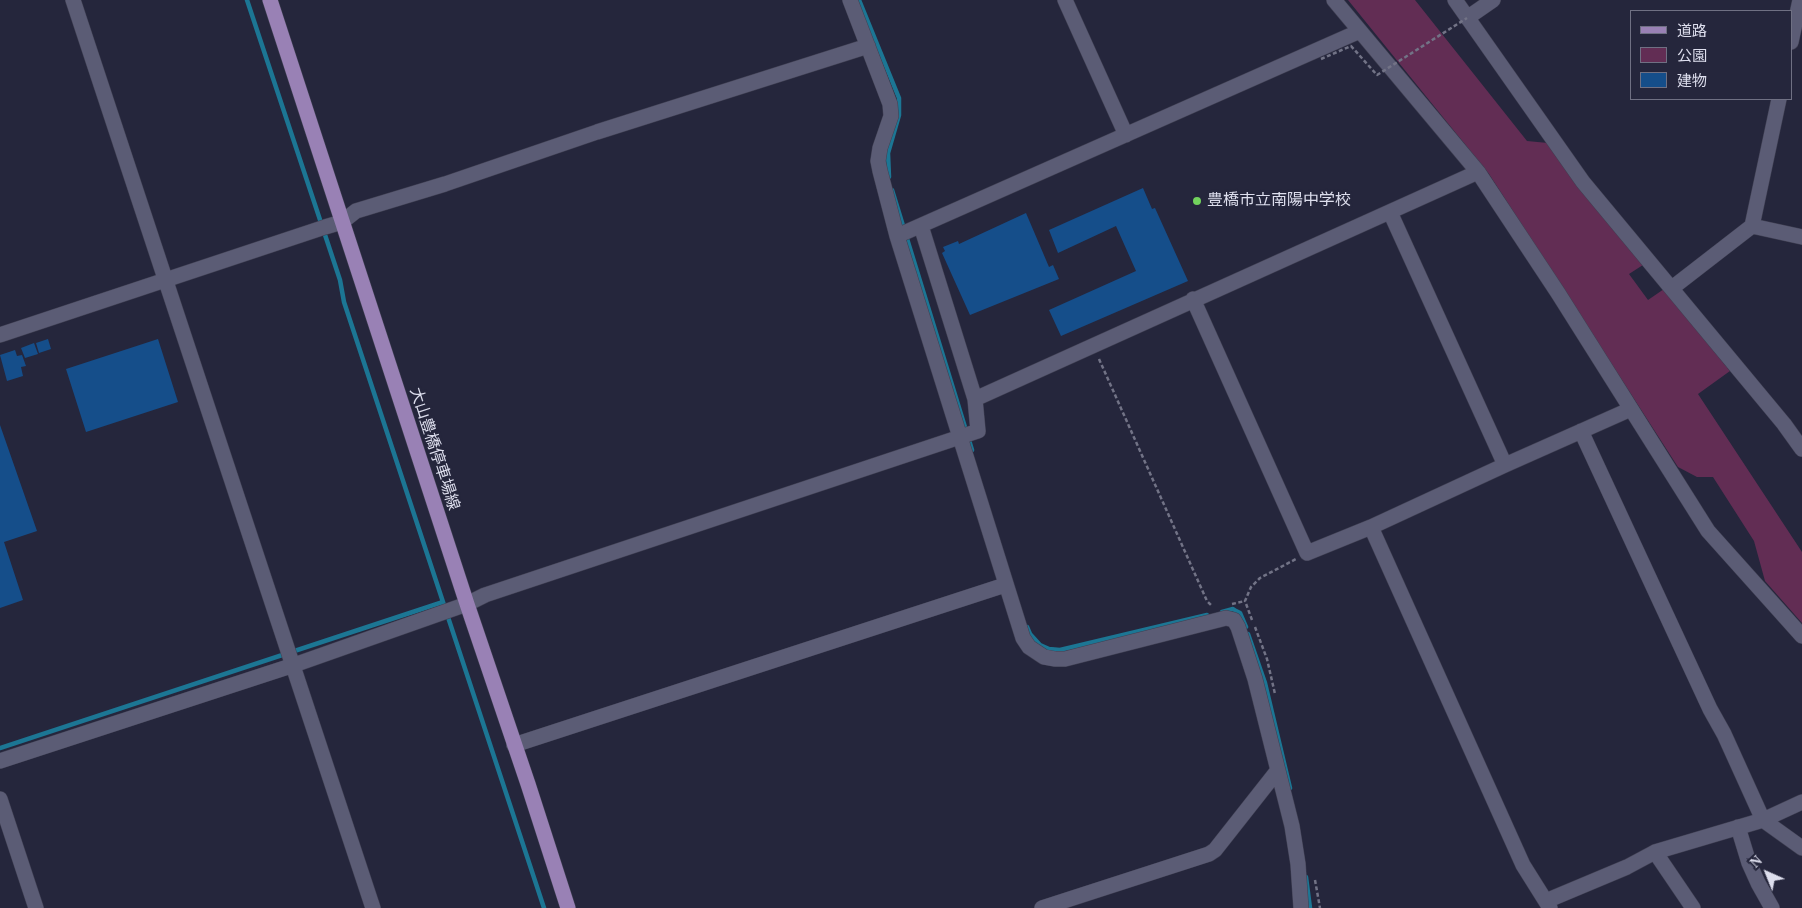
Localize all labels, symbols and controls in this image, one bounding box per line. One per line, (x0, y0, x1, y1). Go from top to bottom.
legend (1630, 10, 1792, 100)
text: 道路 (1677, 23, 1707, 39)
text: 公園 (1677, 48, 1707, 64)
text: 建物 (1677, 73, 1707, 89)
place label: 豊橋市立南陽中学校 (1207, 191, 1351, 211)
marker: 豊橋市立南陽中学校 (1191, 195, 1203, 207)
street label: 大山豊橋停車場線 (405, 385, 463, 513)
north arrow (1742, 848, 1792, 898)
text: N (1747, 853, 1765, 871)

